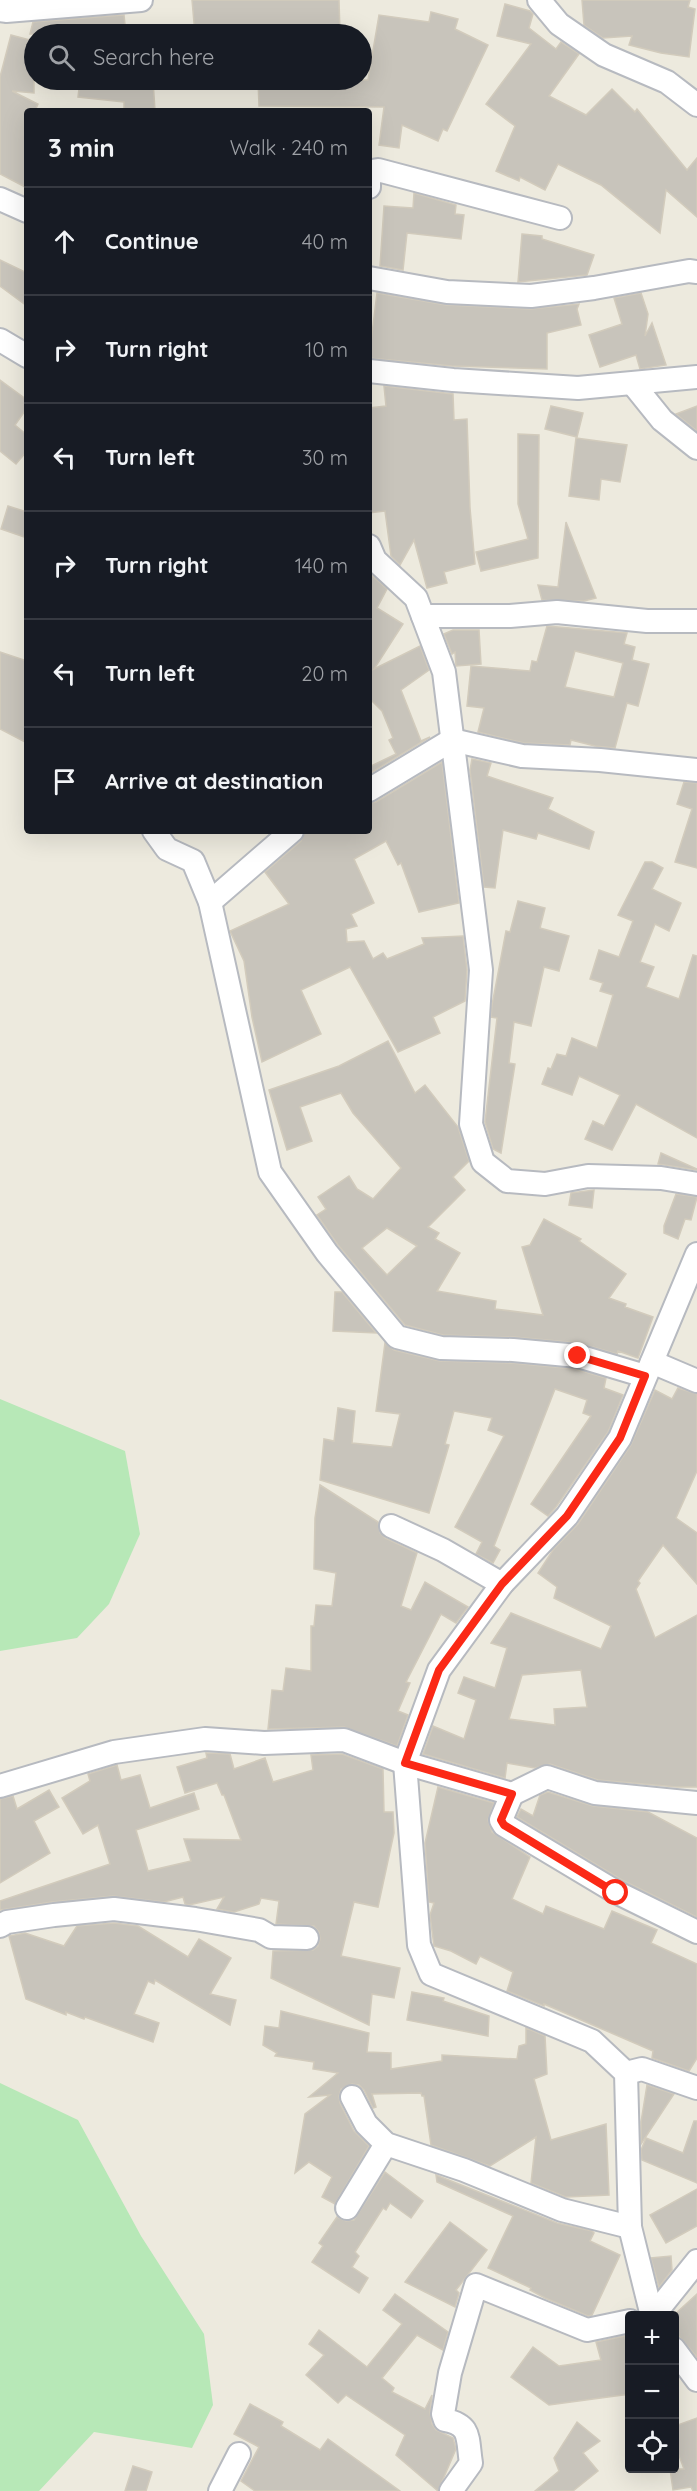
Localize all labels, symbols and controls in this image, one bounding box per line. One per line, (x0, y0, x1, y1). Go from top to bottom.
search box (24, 24, 372, 90)
icon: search (45, 41, 78, 74)
text: Search here (93, 43, 214, 71)
text: 3 min (48, 131, 115, 164)
text: Walk · 240 m (230, 135, 348, 160)
icon: ahead (48, 225, 81, 258)
text: Continue (105, 227, 199, 255)
text: 40 m (302, 229, 348, 254)
icon: right (48, 333, 81, 366)
text: Turn right (105, 335, 209, 363)
text: 10 m (305, 337, 348, 362)
icon: left (48, 441, 81, 474)
text: Turn left (105, 443, 195, 471)
text: 30 m (302, 445, 348, 470)
icon: right (48, 549, 81, 582)
text: Turn right (105, 551, 209, 579)
text: 140 m (295, 553, 348, 578)
icon: left (48, 657, 81, 690)
text: Turn left (105, 659, 195, 687)
text: 20 m (301, 661, 348, 686)
icon: arrive (48, 765, 81, 798)
text: Arrive at destination (105, 767, 323, 795)
route end (564, 1342, 590, 1368)
route start (602, 1879, 628, 1905)
map controls (625, 2311, 679, 2473)
button: + (625, 2311, 679, 2365)
button: − (625, 2365, 679, 2419)
button: locate (625, 2419, 679, 2473)

